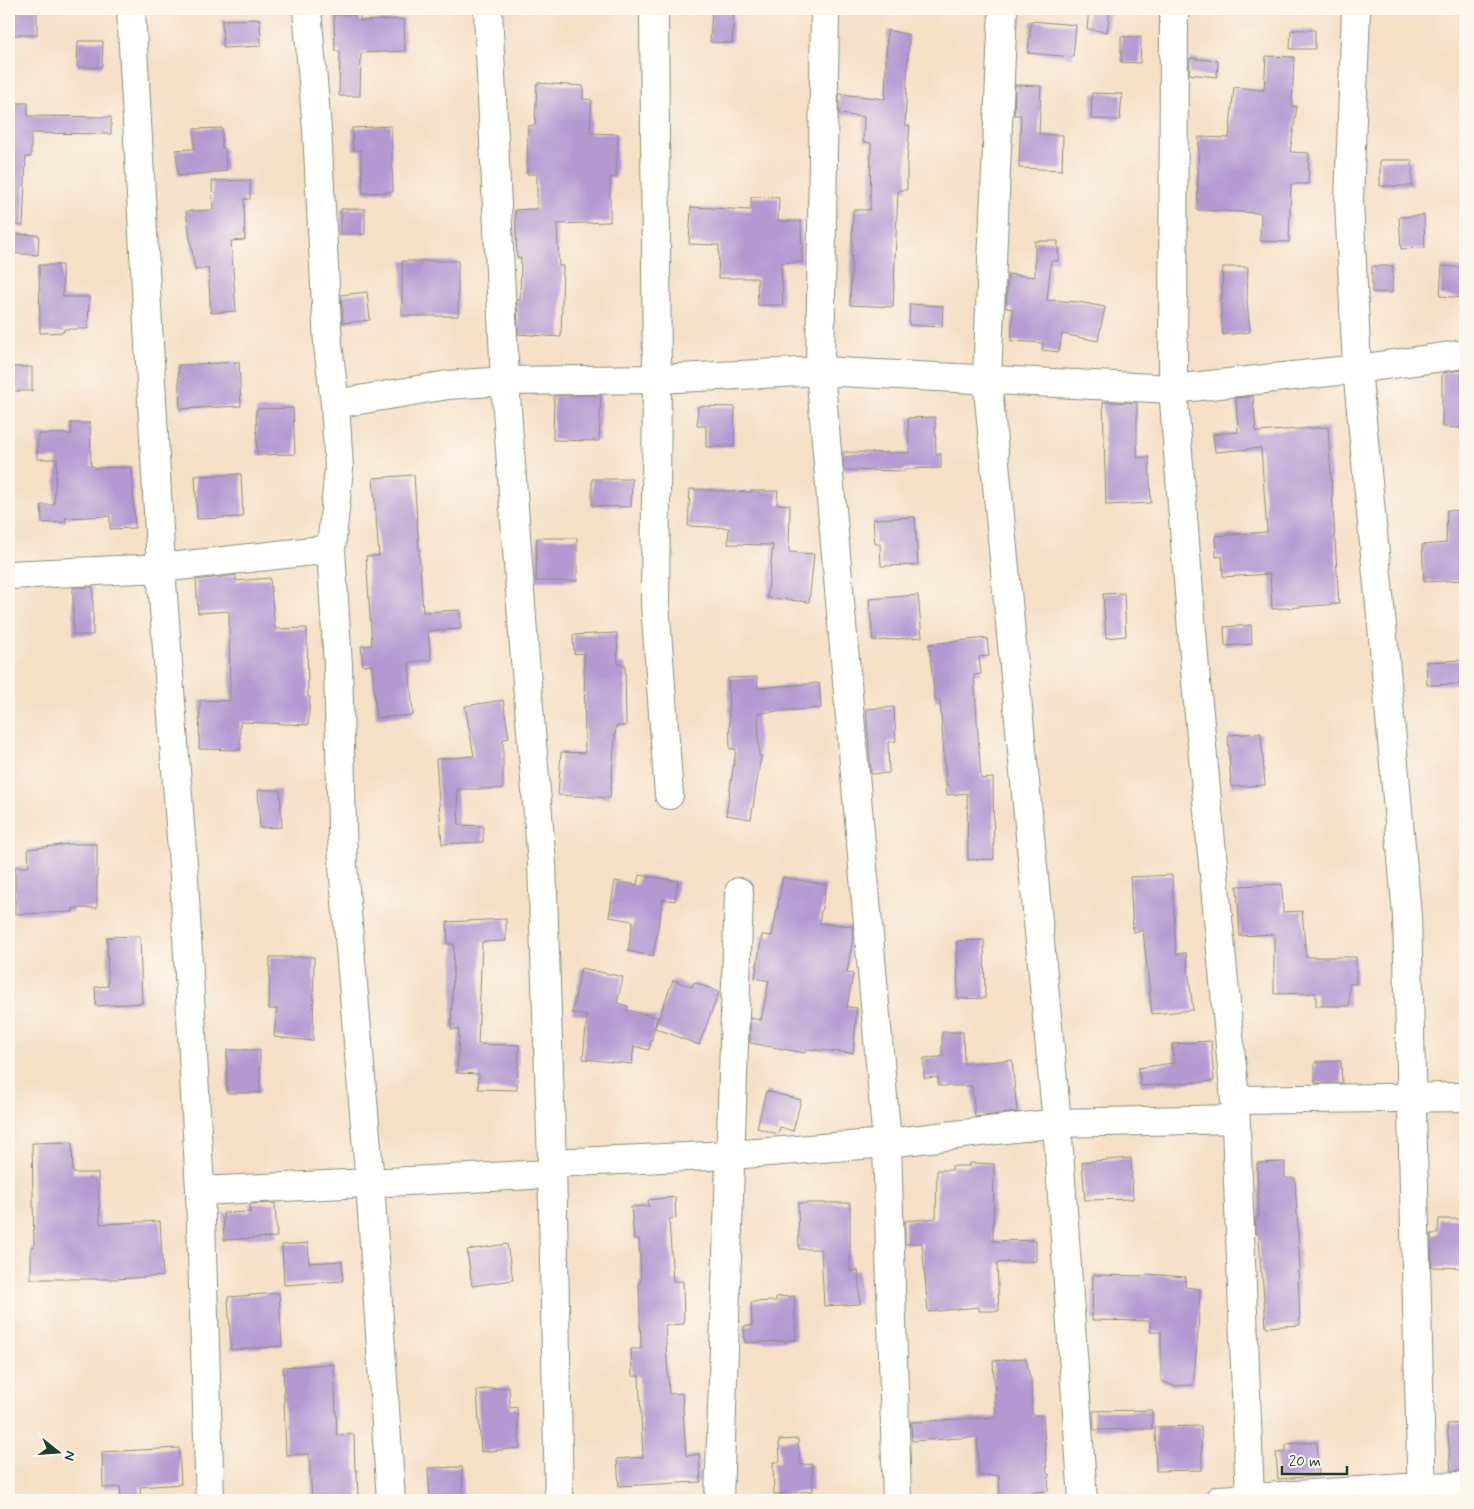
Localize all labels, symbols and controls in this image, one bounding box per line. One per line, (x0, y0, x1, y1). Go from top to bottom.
north arrow (32, 1426, 82, 1476)
scale bar (1282, 1444, 1346, 1476)
text: N (60, 1448, 79, 1463)
text: 20 m (1289, 1452, 1321, 1472)

